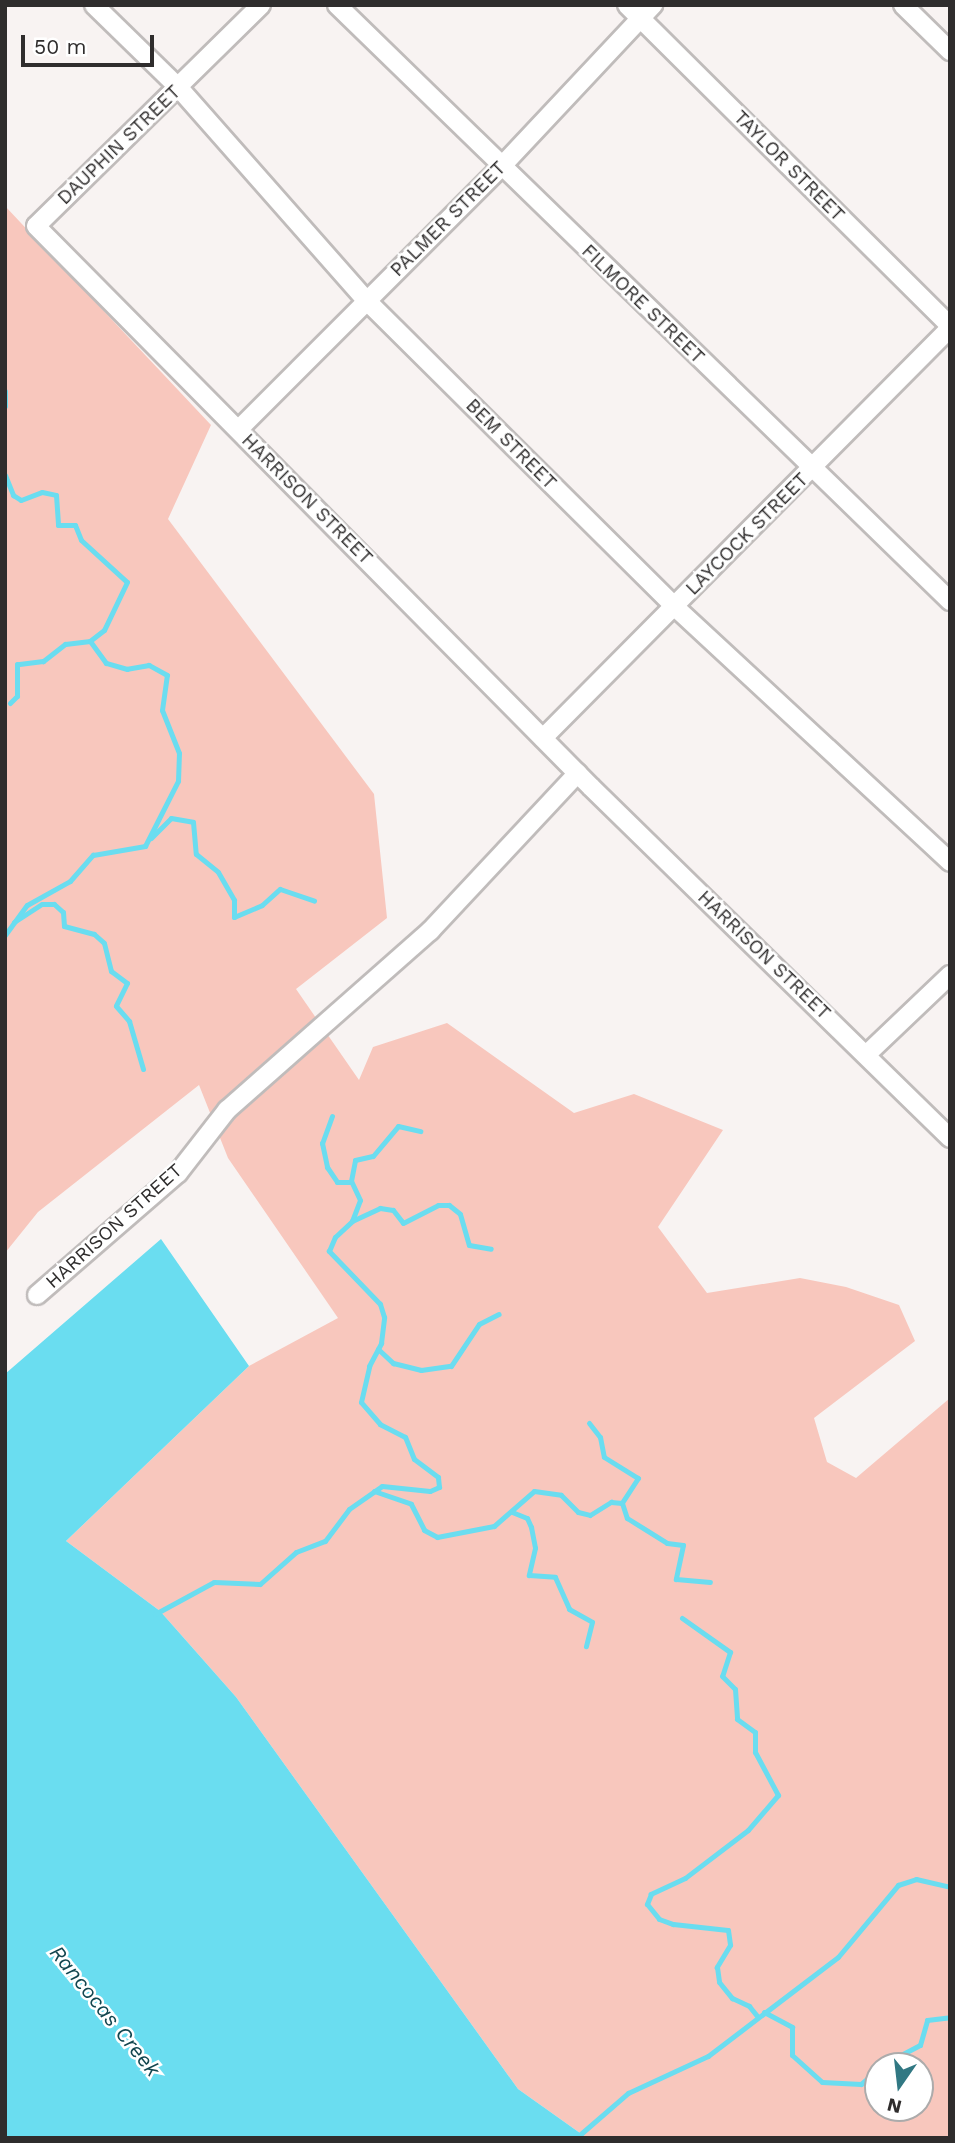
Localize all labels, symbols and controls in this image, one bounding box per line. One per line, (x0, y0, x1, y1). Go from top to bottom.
scale bar (24, 21, 158, 65)
text: 50 m (34, 34, 86, 59)
street label: DAUPHIN STREET (53, 81, 185, 209)
street label: TAYLOR STREET (729, 106, 849, 226)
street label: PALMER STREET (386, 157, 510, 281)
street label: FILMORE STREET (577, 240, 709, 368)
street label: BEM STREET (461, 394, 561, 494)
street label: HARRISON STREET (237, 429, 377, 569)
street label: LAYCOCK STREET (681, 468, 813, 600)
street label: HARRISON STREET (693, 886, 835, 1024)
street label: HARRISON STREET (41, 1159, 187, 1293)
water label: Rancocas Creek (44, 1940, 166, 2082)
north arrow (864, 2052, 934, 2122)
text: N (885, 2093, 904, 2119)

